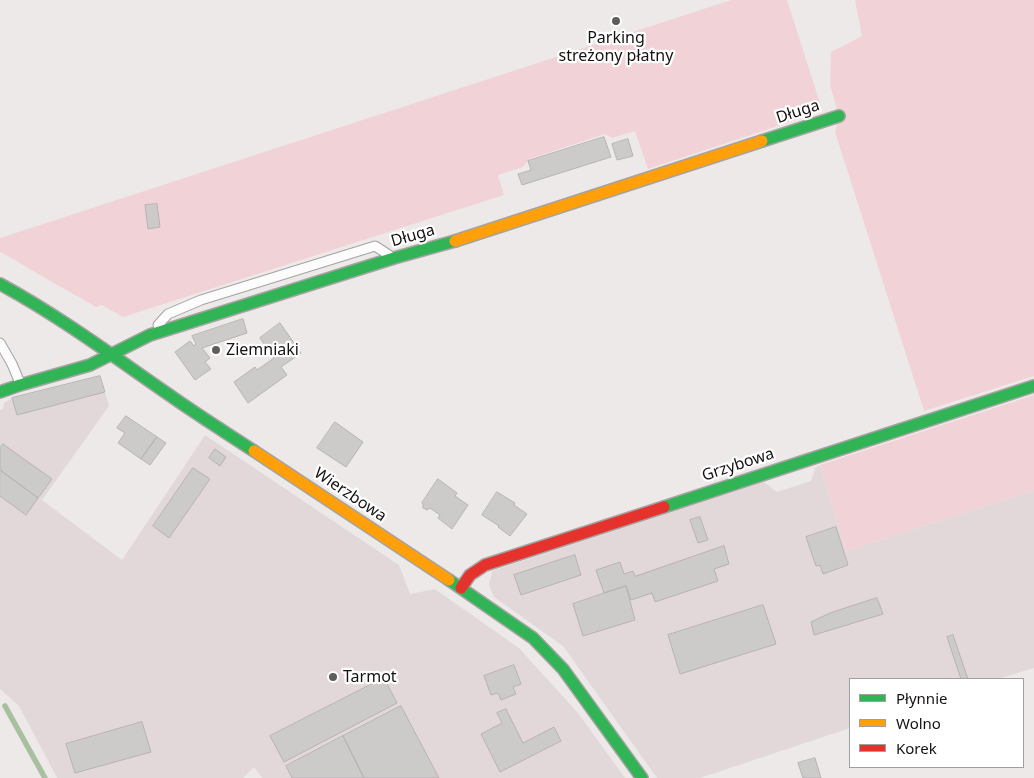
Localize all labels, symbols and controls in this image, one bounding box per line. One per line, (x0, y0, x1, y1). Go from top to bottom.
marker: Parking streżony płatny (610, 15, 622, 27)
place label: Parking streżony płatny (559, 28, 673, 66)
street label: Długa (774, 96, 822, 128)
street label: Długa (389, 221, 437, 251)
place label: Ziemniaki (226, 340, 299, 360)
marker: Ziemniaki (210, 344, 222, 356)
street label: Grzybowa (700, 444, 776, 486)
street label: Wierzbowa (310, 464, 390, 526)
place label: Tarmot (343, 667, 397, 687)
marker: Tarmot (327, 671, 339, 683)
legend (849, 678, 1024, 768)
text: Płynnie (896, 688, 947, 708)
text: Wolno (896, 713, 941, 733)
text: Korek (896, 738, 937, 758)

